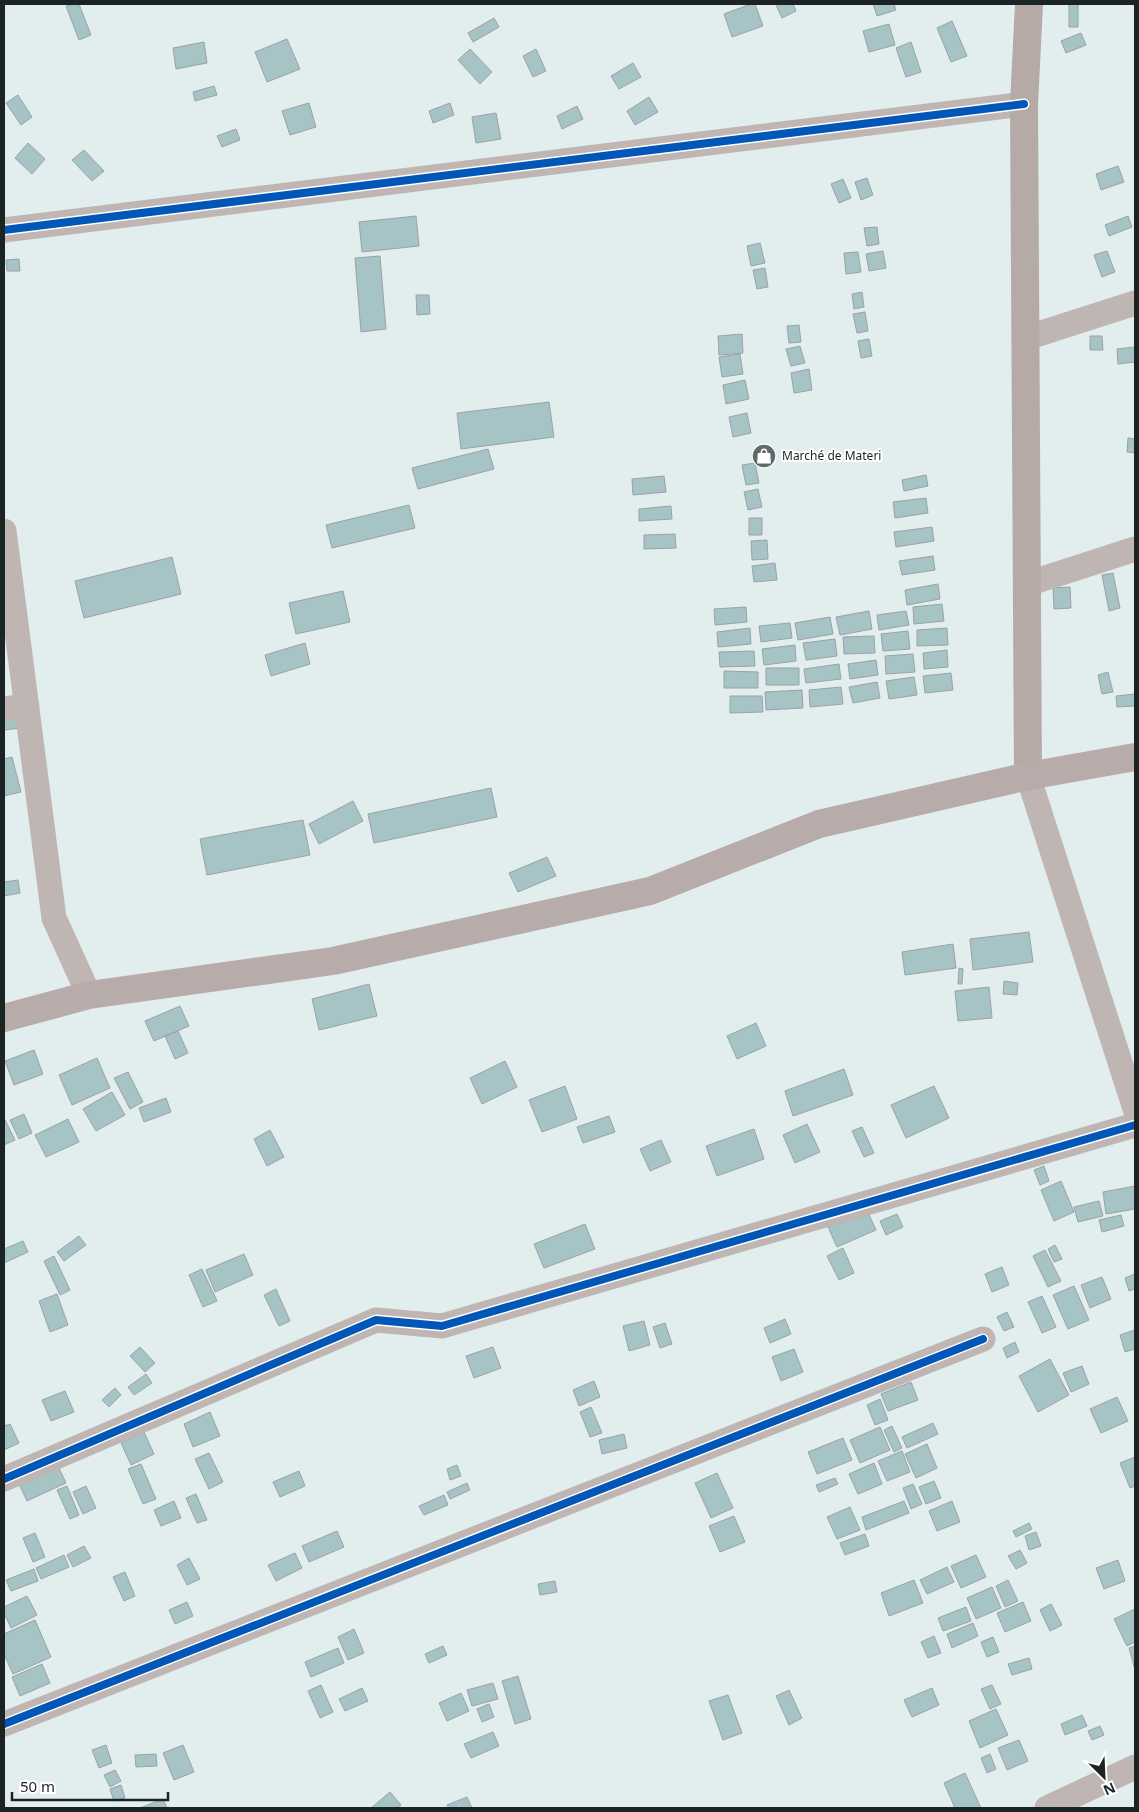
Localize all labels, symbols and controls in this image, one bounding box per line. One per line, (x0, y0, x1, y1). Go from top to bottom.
shop icon: Marché de Materi (751, 443, 777, 469)
place label: Marché de Materi (782, 447, 881, 464)
north arrow (1079, 1752, 1129, 1802)
scale bar (12, 1770, 169, 1802)
text: 50 m (20, 1776, 55, 1796)
text: N (1100, 1778, 1119, 1800)

